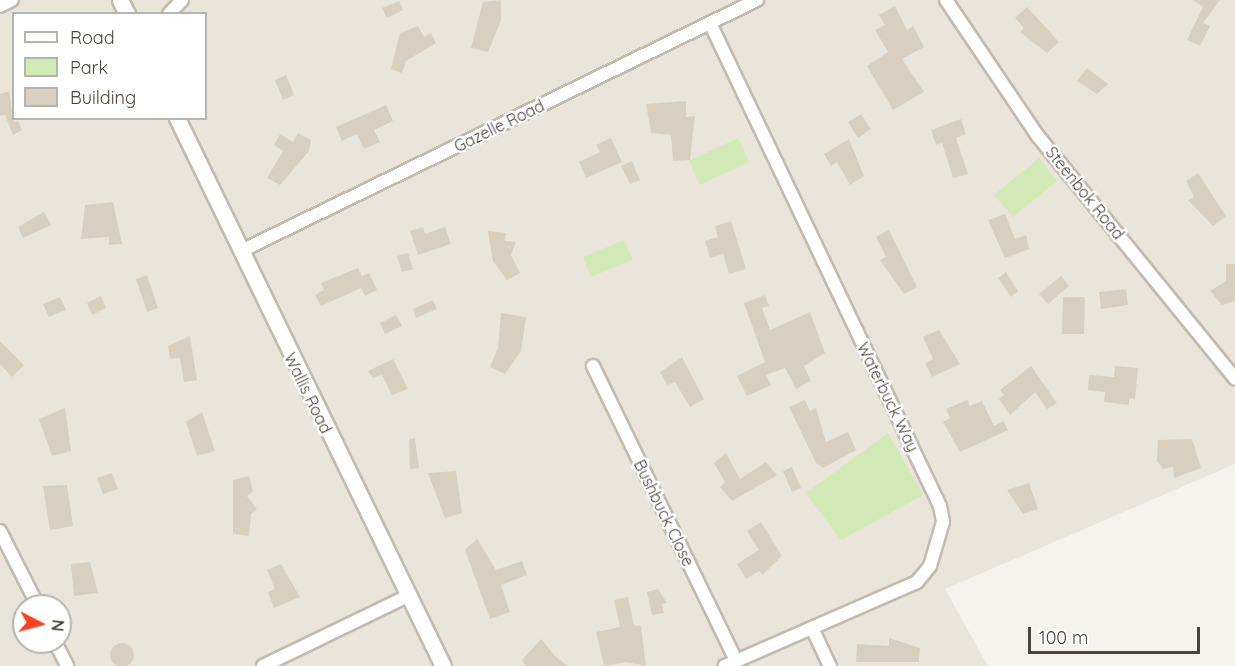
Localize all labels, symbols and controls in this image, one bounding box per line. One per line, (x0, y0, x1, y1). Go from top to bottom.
legend (12, 12, 207, 120)
text: Road (70, 26, 115, 49)
text: Park (70, 56, 108, 79)
text: Building (70, 86, 136, 109)
street label: Gazelle Road (451, 96, 547, 156)
street label: Steenbok Road (1042, 143, 1128, 243)
street label: Waterbuck Way (853, 339, 923, 455)
street label: Wallis Road (280, 350, 336, 436)
street label: Bushbuck Close (630, 457, 698, 569)
north arrow (12, 594, 72, 654)
scale bar (1031, 615, 1204, 653)
text: N (47, 619, 68, 633)
text: 100 m (1039, 626, 1088, 649)

